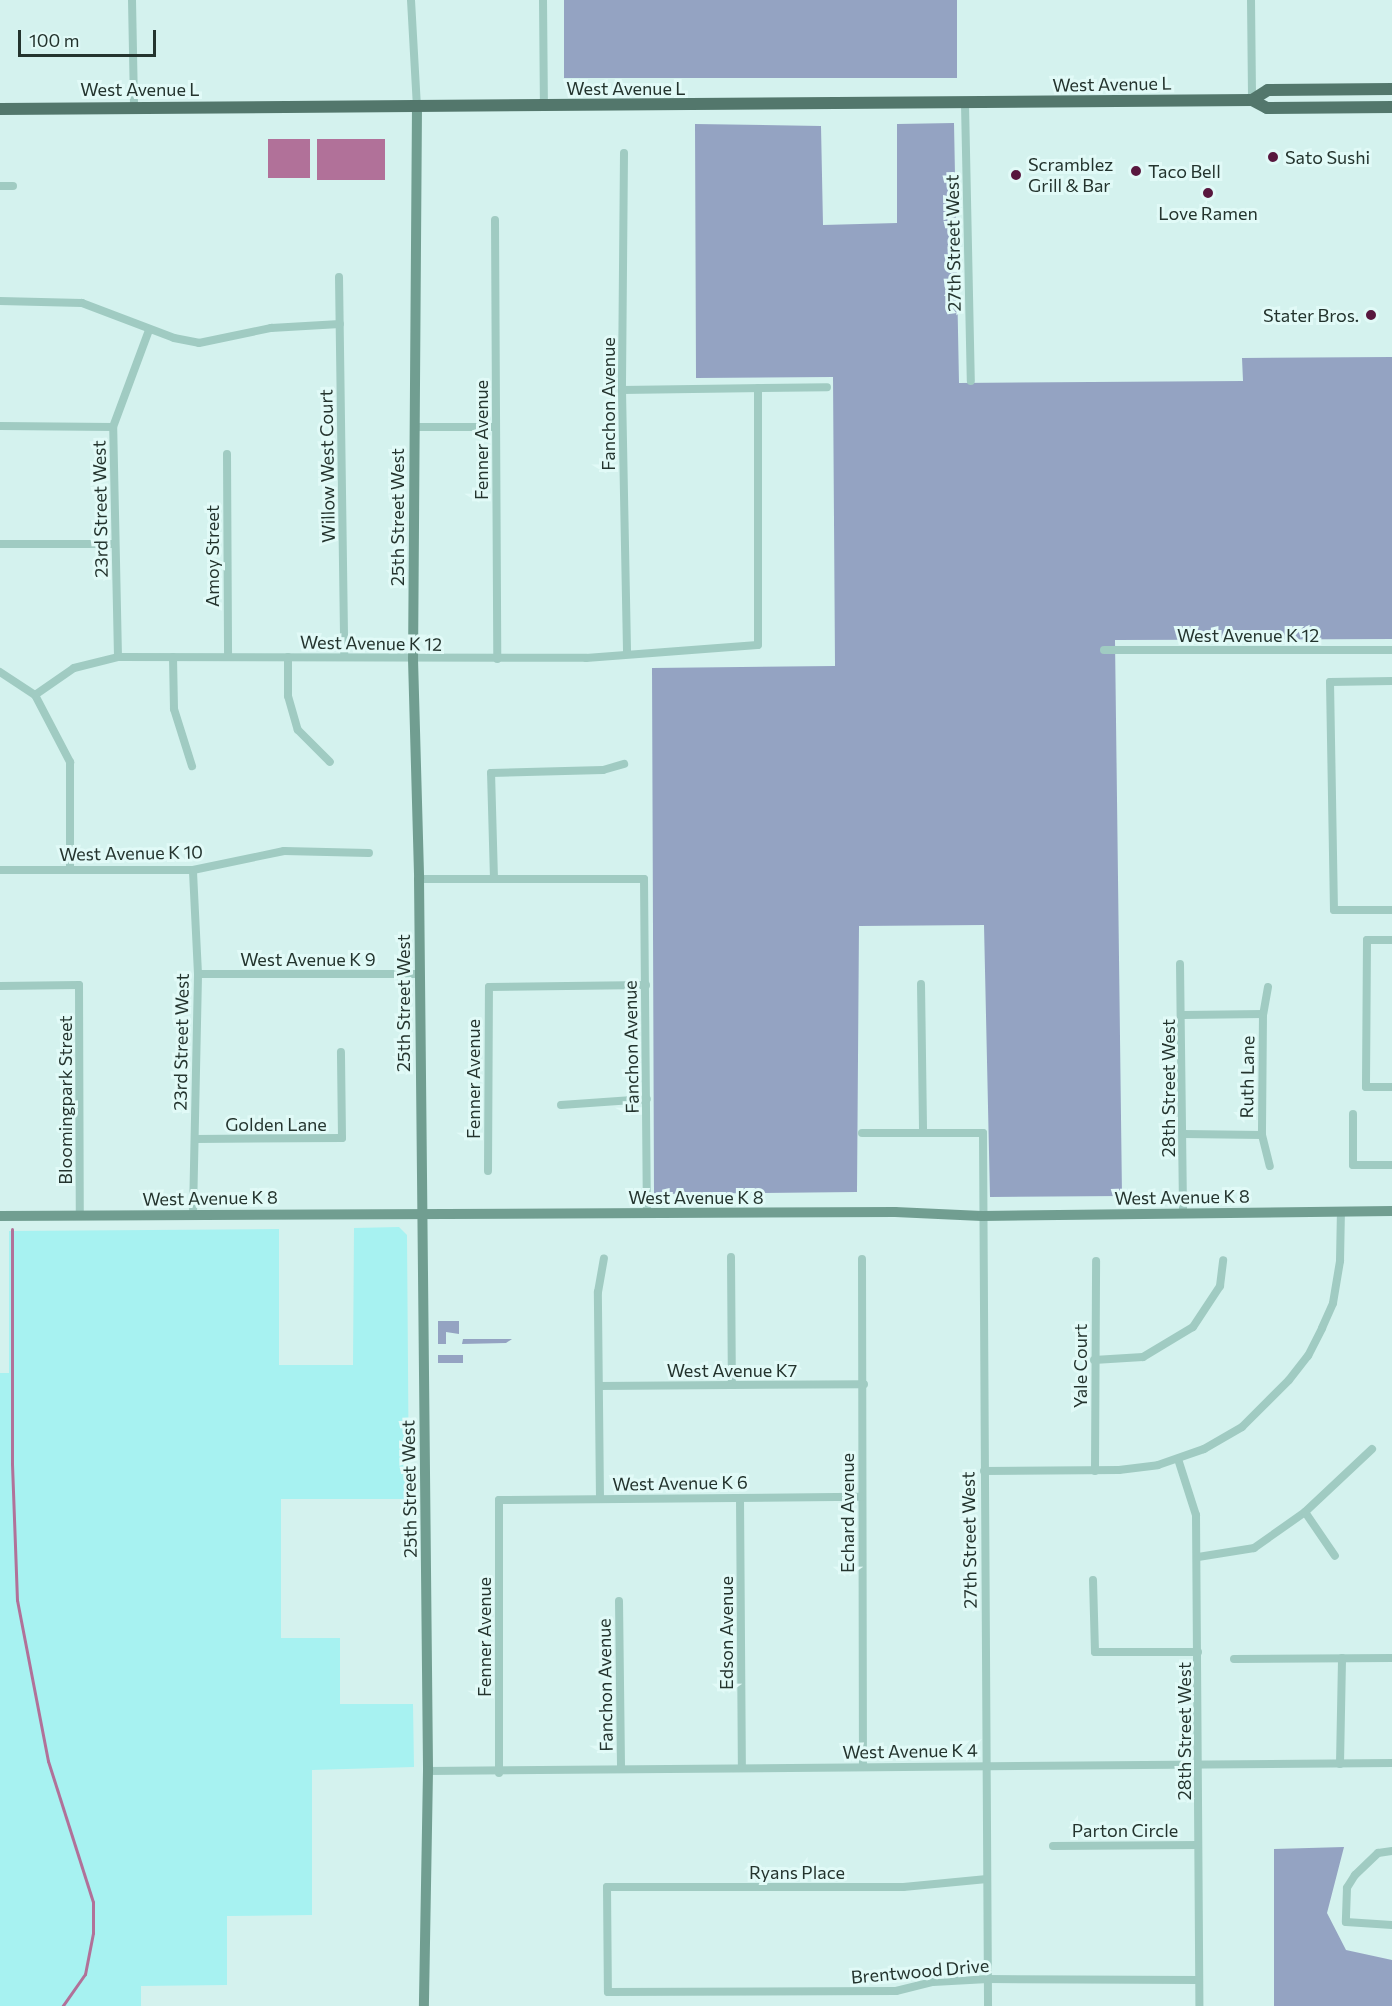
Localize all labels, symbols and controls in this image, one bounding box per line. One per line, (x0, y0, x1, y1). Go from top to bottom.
scale bar (21, 18, 159, 56)
text: 100 m (29, 29, 79, 51)
street label: West Avenue L (1052, 72, 1172, 96)
street label: West Avenue L (566, 77, 686, 99)
street label: West Avenue L (80, 78, 200, 100)
place label: Sato Sushi (1285, 146, 1370, 168)
marker: Sato Sushi (1266, 150, 1280, 164)
place label: Scramblez Grill & Bar (1028, 154, 1113, 196)
place label: Taco Bell (1148, 160, 1221, 182)
marker: Taco Bell (1129, 164, 1143, 178)
marker: Scramblez Grill & Bar (1009, 168, 1023, 182)
street label: 27th Street West (941, 174, 965, 312)
marker: Love Ramen (1201, 186, 1215, 200)
place label: Love Ramen (1158, 202, 1258, 224)
place label: Stater Bros. (1263, 304, 1359, 326)
marker: Stater Bros. (1364, 308, 1378, 322)
street label: Fanchon Avenue (597, 337, 619, 471)
street label: Fenner Avenue (470, 380, 492, 500)
street label: Willow West Court (315, 389, 339, 543)
street label: 23rd Street West (88, 440, 112, 578)
street label: 25th Street West (386, 448, 408, 586)
street label: Amoy Street (201, 505, 223, 607)
street label: West Avenue K 12 (1177, 624, 1319, 646)
street label: West Avenue K 12 (300, 631, 442, 655)
street label: West Avenue K 10 (59, 841, 203, 865)
street label: 25th Street West (392, 934, 414, 1072)
street label: West Avenue K 9 (240, 948, 376, 970)
street label: 23rd Street West (169, 973, 193, 1111)
street label: Fanchon Avenue (619, 980, 643, 1114)
street label: Bloomingpark Street (54, 1015, 76, 1185)
street label: Fenner Avenue (462, 1019, 484, 1139)
street label: 28th Street West (1157, 1019, 1179, 1157)
street label: Ruth Lane (1235, 1035, 1259, 1119)
street label: Golden Lane (225, 1113, 327, 1135)
street label: West Avenue K 8 (1114, 1185, 1250, 1209)
street label: West Avenue K 8 (142, 1186, 278, 1210)
street label: West Avenue K 8 (628, 1186, 764, 1208)
street label: Yale Court (1069, 1324, 1091, 1408)
street label: West Avenue K7 (667, 1359, 797, 1381)
street label: 25th Street West (397, 1420, 421, 1558)
street label: Echard Avenue (836, 1453, 858, 1573)
street label: West Avenue K 6 (612, 1471, 748, 1495)
street label: 27th Street West (957, 1471, 981, 1609)
street label: Edson Avenue (715, 1576, 737, 1690)
street label: Fenner Avenue (473, 1577, 495, 1697)
street label: Fanchon Avenue (593, 1618, 617, 1752)
street label: 28th Street West (1173, 1662, 1195, 1800)
street label: West Avenue K 4 (842, 1739, 978, 1763)
street label: Parton Circle (1072, 1819, 1178, 1841)
street label: Ryans Place (749, 1861, 845, 1883)
street label: Brentwood Drive (850, 1954, 990, 1988)

